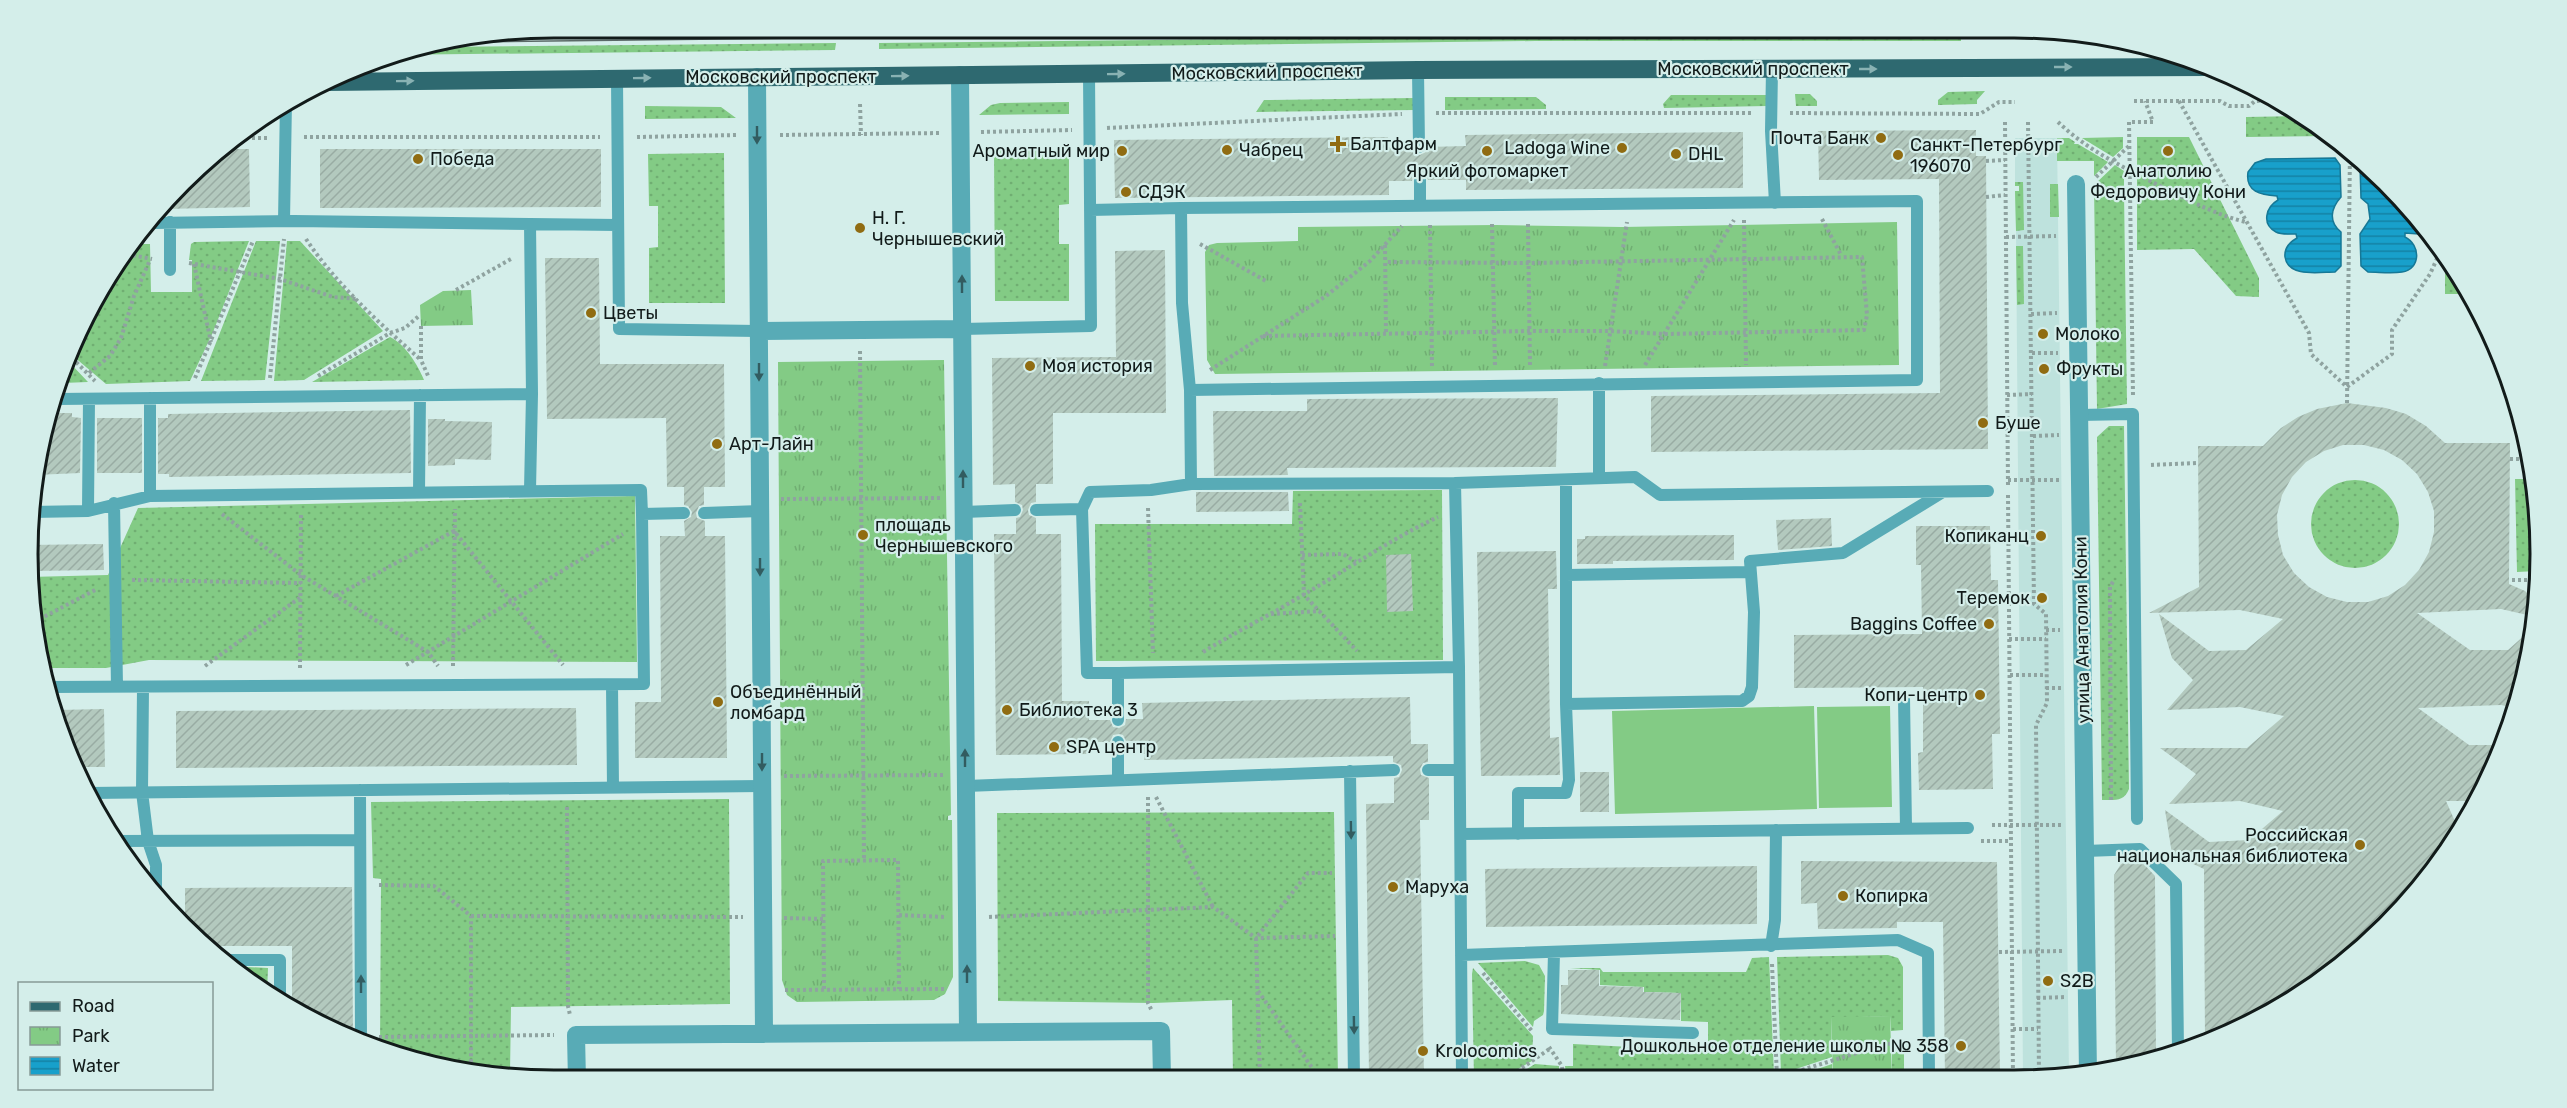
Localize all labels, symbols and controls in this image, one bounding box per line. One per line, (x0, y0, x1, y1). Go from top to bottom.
street label: Московский проспект (1657, 58, 1849, 80)
street label: Московский проспект (1171, 59, 1363, 85)
one-way arrow (2054, 63, 2073, 72)
one-way arrow (1859, 64, 1878, 74)
street label: Московский проспект (685, 66, 877, 88)
one-way arrow (1107, 69, 1126, 78)
one-way arrow (891, 71, 910, 81)
one-way arrow (633, 73, 652, 83)
one-way arrow (396, 76, 415, 86)
one-way arrow (752, 126, 762, 145)
place label: Почта Банк (1770, 127, 1869, 149)
marker: Почта Банк (1874, 131, 1888, 145)
place label: Балтфарм (1350, 133, 1437, 155)
place label: Санкт-Петербург 196070 (1910, 134, 2062, 177)
marker: Балтфарм (1331, 137, 1345, 151)
place label: Ladoga Wine (1504, 137, 1610, 159)
place label: Чабрец (1239, 139, 1303, 161)
place label: Ароматный мир (972, 140, 1110, 162)
marker: Ladoga Wine (1615, 141, 1629, 155)
marker: Чабрец (1220, 143, 1234, 157)
place label: DHL (1688, 143, 1723, 165)
marker: Ароматный мир (1115, 144, 1129, 158)
marker: Яркий фотомаркет (1480, 144, 1494, 158)
marker: Анатолию Федоровичу Кони (2161, 144, 2175, 158)
marker: DHL (1669, 147, 1683, 161)
place label: Победа (430, 148, 494, 170)
marker: Санкт-Петербург 196070 (1891, 148, 1905, 162)
marker: Победа (411, 152, 425, 166)
place label: Яркий фотомаркет (1406, 160, 1568, 182)
place label: Анатолию Федоровичу Кони (2090, 160, 2246, 203)
place label: СДЭК (1138, 181, 1186, 203)
marker: СДЭК (1119, 185, 1133, 199)
place label: Н. Г. Чернышевский (872, 207, 1004, 250)
marker: Н. Г. Чернышевский (853, 221, 867, 235)
one-way arrow (957, 274, 967, 293)
place label: Цветы (603, 302, 658, 324)
marker: Цветы (584, 306, 598, 320)
place label: Молоко (2055, 323, 2120, 345)
marker: Молоко (2036, 327, 2050, 341)
place label: Моя история (1042, 355, 1153, 377)
place label: Фрукты (2056, 358, 2123, 380)
marker: Моя история (1023, 359, 1037, 373)
marker: Фрукты (2037, 362, 2051, 376)
one-way arrow (754, 363, 764, 382)
place label: Буше (1995, 412, 2041, 434)
marker: Буше (1976, 416, 1990, 430)
place label: Арт-Лайн (729, 433, 814, 455)
marker: Арт-Лайн (710, 437, 724, 451)
one-way arrow (959, 469, 968, 488)
place label: площадь Чернышевского (875, 514, 1013, 557)
place label: Копиканц (1944, 525, 2029, 547)
marker: площадь Чернышевского (856, 528, 870, 542)
marker: Копиканц (2034, 529, 2048, 543)
street label: улица Анатолия Кони (2069, 536, 2095, 724)
one-way arrow (756, 558, 765, 577)
place label: Теремок (1956, 587, 2030, 609)
marker: Теремок (2035, 591, 2049, 605)
place label: Baggins Coffee (1850, 613, 1977, 635)
marker: Baggins Coffee (1982, 617, 1996, 631)
place label: Объединённый ломбард (730, 681, 861, 724)
place label: Копи-центр (1864, 684, 1968, 706)
marker: Копи-центр (1973, 688, 1987, 702)
marker: Объединённый ломбард (711, 695, 725, 709)
place label: Библиотека 3 (1019, 699, 1138, 721)
marker: Библиотека 3 (1000, 703, 1014, 717)
place label: SPA центр (1066, 736, 1156, 758)
marker: SPA центр (1047, 740, 1061, 754)
one-way arrow (961, 748, 970, 767)
one-way arrow (757, 753, 767, 772)
one-way arrow (1346, 820, 1356, 839)
place label: Российская национальная библиотека (2117, 824, 2348, 867)
marker: Российская национальная библиотека (2353, 838, 2367, 852)
place label: Маруха (1405, 876, 1469, 898)
marker: Маруха (1386, 880, 1400, 894)
place label: Копирка (1855, 885, 1928, 907)
marker: Копирка (1836, 889, 1850, 903)
one-way arrow (962, 964, 972, 983)
place label: S2B (2060, 970, 2094, 992)
marker: S2B (2041, 974, 2055, 988)
one-way arrow (356, 975, 366, 994)
legend (18, 982, 213, 1090)
text: Road (72, 995, 115, 1017)
one-way arrow (1349, 1015, 1359, 1034)
text: Park (72, 1025, 110, 1047)
place label: Дошкольное отделение школы № 358 (1621, 1035, 1949, 1057)
marker: Дошкольное отделение школы № 358 (1954, 1039, 1968, 1053)
place label: Krolocomics (1435, 1040, 1537, 1062)
marker: Krolocomics (1416, 1044, 1430, 1058)
text: Water (72, 1055, 120, 1077)

